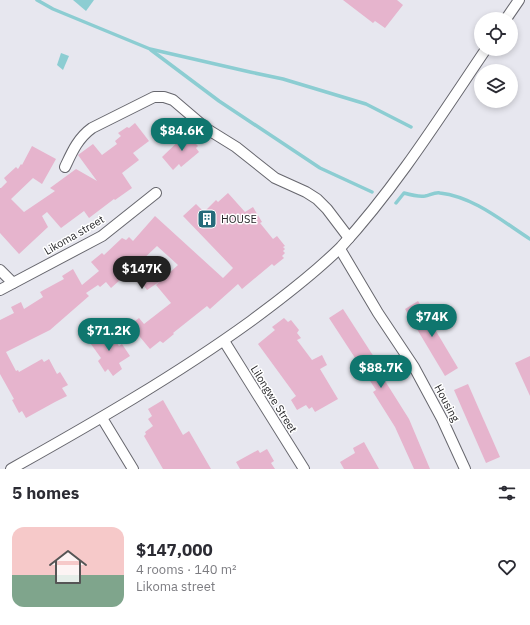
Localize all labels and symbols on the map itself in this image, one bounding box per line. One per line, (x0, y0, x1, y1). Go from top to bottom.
pin: $84.6K (149, 118, 215, 152)
building icon: HOUSE (196, 208, 218, 230)
street label: Likoma street (41, 212, 107, 258)
place label: HOUSE (221, 212, 257, 226)
pin: $147K (114, 256, 170, 290)
pin: $74K (408, 304, 456, 338)
pin: $71.2K (76, 318, 142, 352)
pin: $88.7K (348, 355, 414, 389)
street label: Lilongwe Street (248, 363, 300, 435)
street label: Housing (431, 382, 463, 424)

